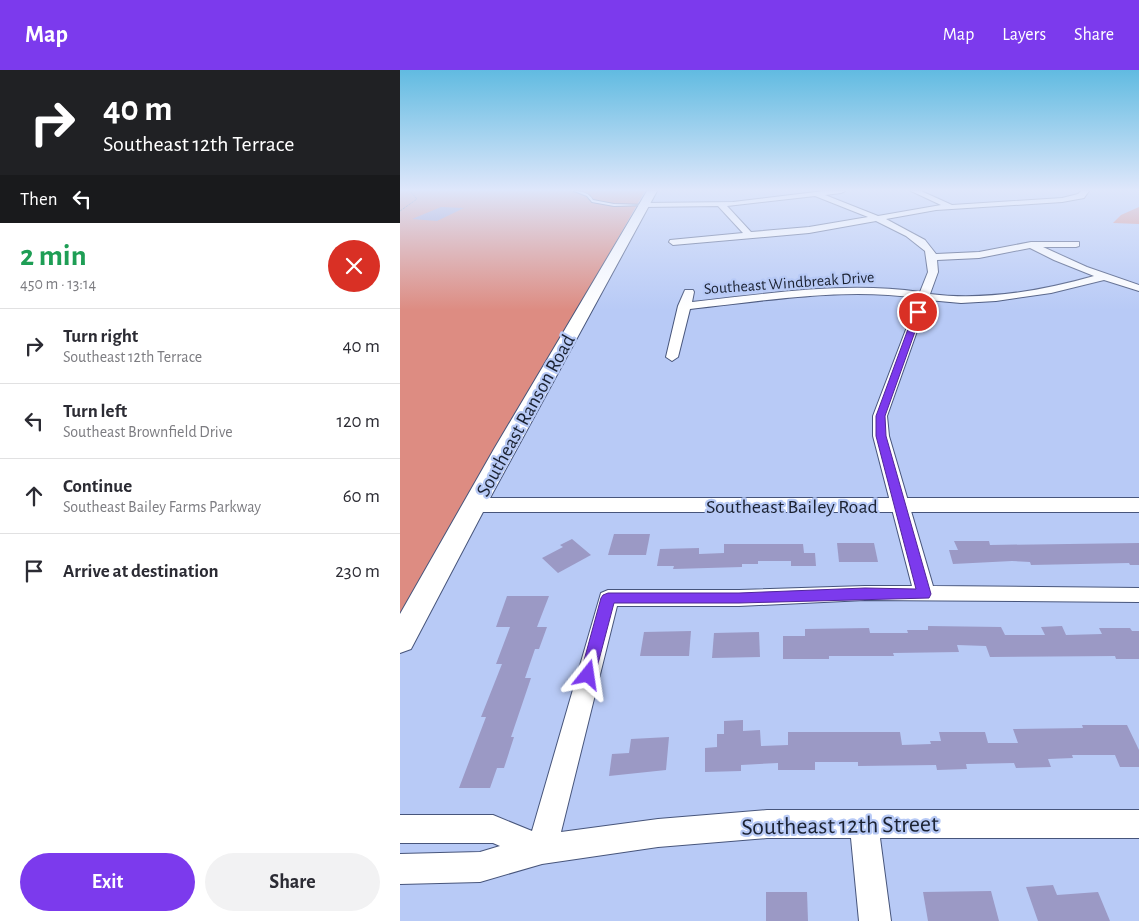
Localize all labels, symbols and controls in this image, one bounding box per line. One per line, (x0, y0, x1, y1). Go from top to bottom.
text: Map (25, 23, 68, 47)
text: Map (943, 26, 974, 44)
text: Layers (1002, 26, 1046, 44)
text: Share (1074, 26, 1114, 44)
icon: right (20, 90, 85, 155)
text: 40 m (103, 92, 172, 127)
text: Southeast 12th Terrace (103, 133, 294, 155)
icon: left (68, 185, 96, 213)
text: Then (20, 190, 58, 209)
button: close (328, 240, 380, 292)
text: 2 min (20, 241, 87, 271)
street label: Southeast Windbreak Drive (703, 269, 875, 297)
text: 450 m · 13:14 (20, 276, 96, 292)
pin (897, 291, 939, 333)
icon: arrive (904, 298, 932, 326)
text: Turn right (63, 327, 138, 346)
street label: Southeast Ranson Road (473, 331, 579, 500)
icon: right (20, 332, 48, 360)
text: 40 m (342, 337, 380, 356)
text: Southeast 12th Terrace (63, 349, 202, 365)
text: Turn left (63, 402, 127, 421)
icon: left (20, 407, 48, 435)
text: 120 m (336, 412, 380, 431)
text: Southeast Brownfield Drive (63, 424, 233, 440)
text: Continue (63, 477, 132, 496)
icon: ahead (20, 482, 48, 510)
text: 60 m (343, 487, 380, 506)
street label: Southeast Bailey Road (706, 497, 878, 517)
text: Southeast Bailey Farms Parkway (63, 499, 261, 515)
icon: arrive (20, 557, 48, 585)
text: Arrive at destination (63, 562, 219, 581)
text: 230 m (335, 562, 380, 581)
position arrow (561, 648, 613, 700)
street label: Southeast 12th Street (741, 812, 939, 840)
button: Exit (20, 853, 195, 911)
button: Share (205, 853, 380, 911)

